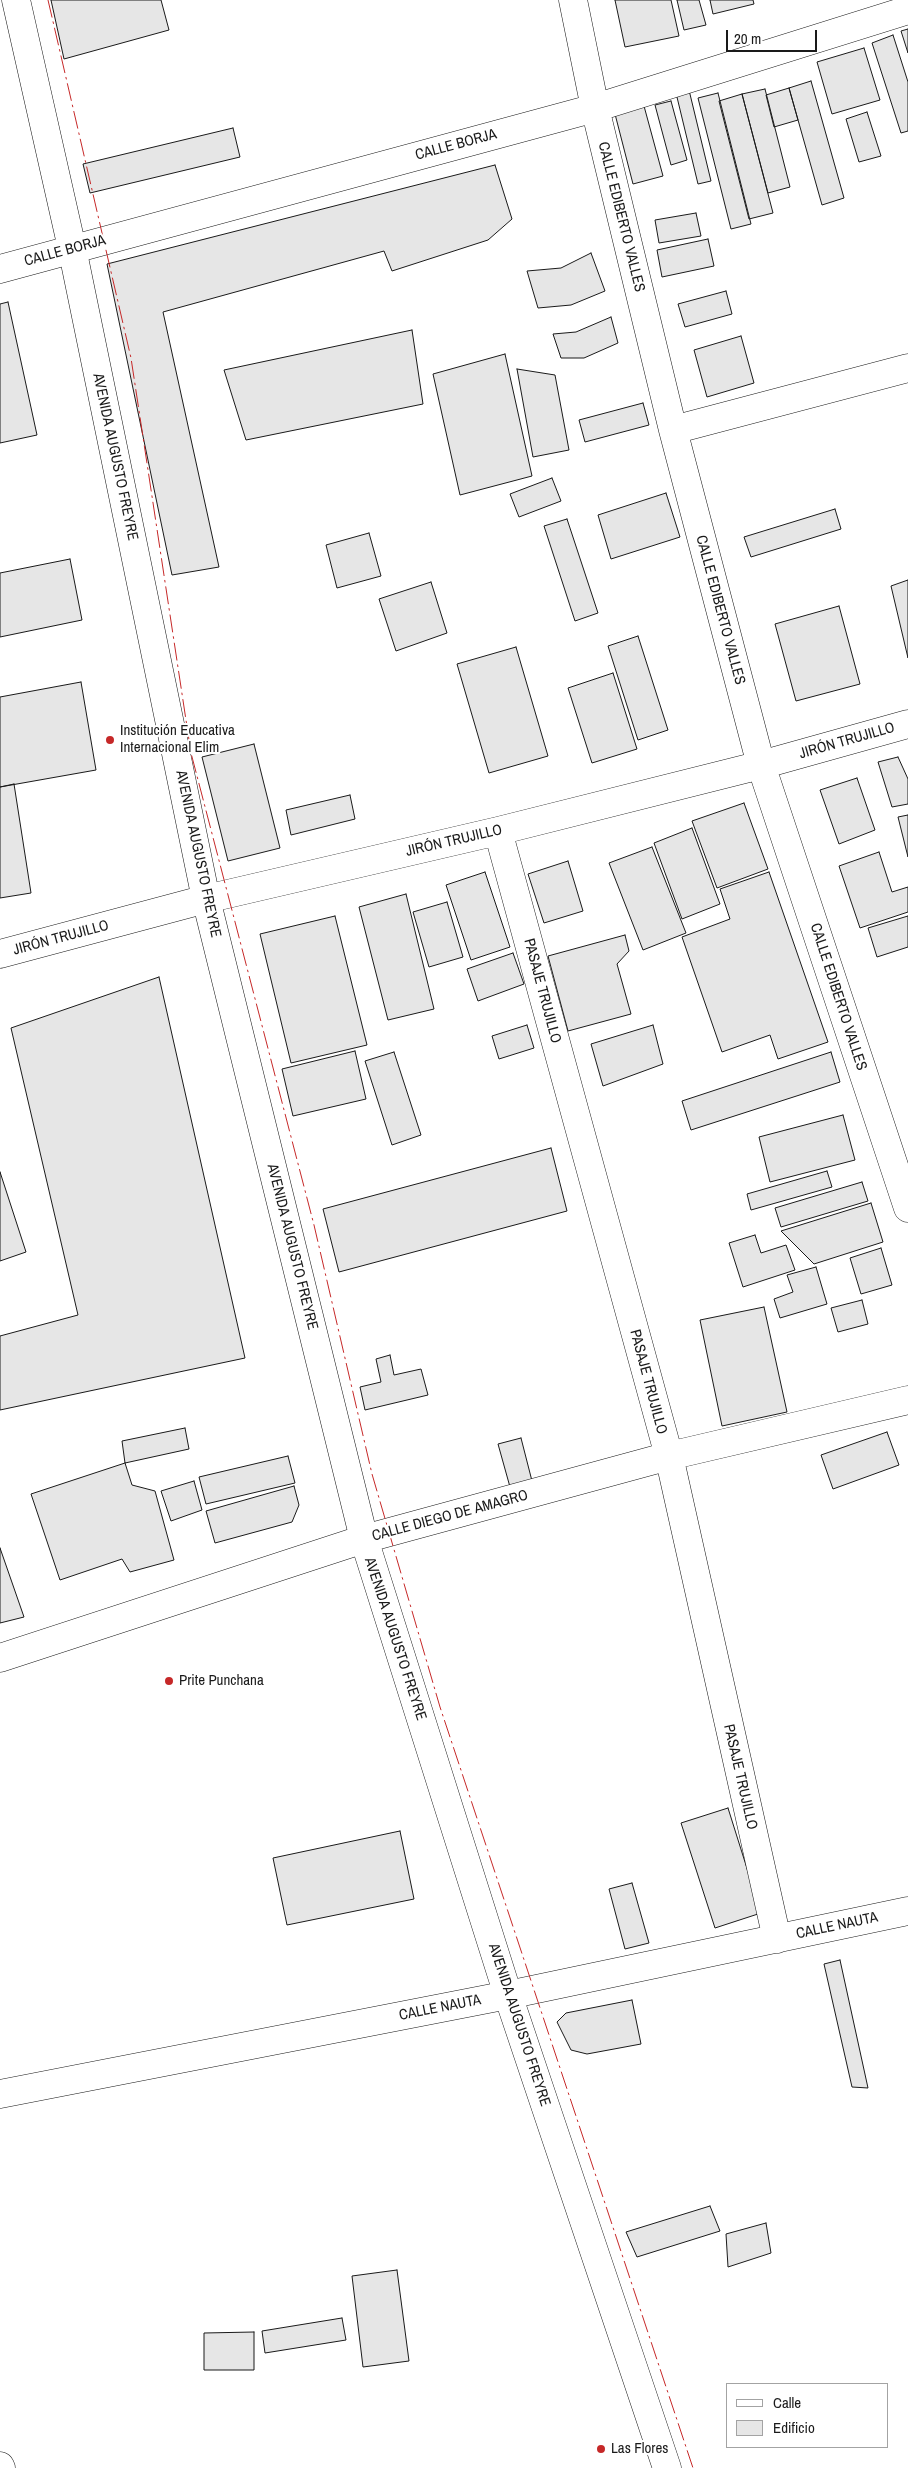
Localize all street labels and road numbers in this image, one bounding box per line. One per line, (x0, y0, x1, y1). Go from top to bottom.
street label: CALLE BORJA (413, 126, 499, 164)
street label: CALLE EDIBERTO VALLES (594, 140, 648, 294)
street label: CALLE BORJA (22, 232, 108, 270)
street label: AVENIDA AUGUSTO FREYRE (88, 372, 142, 542)
street label: CALLE EDIBERTO VALLES (691, 533, 749, 687)
street label: JIRÓN TRUJILLO (797, 719, 897, 763)
street label: AVENIDA AUGUSTO FREYRE (171, 769, 225, 939)
street label: JIRÓN TRUJILLO (404, 821, 504, 861)
street label: JIRÓN TRUJILLO (11, 917, 111, 959)
street label: CALLE EDIBERTO VALLES (806, 921, 870, 1073)
street label: PASAJE TRUJILLO (519, 937, 565, 1045)
street label: AVENIDA AUGUSTO FREYRE (263, 1162, 321, 1332)
street label: PASAJE TRUJILLO (625, 1328, 671, 1436)
street label: CALLE DIEGO DE AMAGRO (370, 1487, 530, 1545)
street label: AVENIDA AUGUSTO FREYRE (360, 1555, 430, 1723)
street label: PASAJE TRUJILLO (719, 1722, 761, 1832)
street label: CALLE NAUTA (794, 1909, 880, 1943)
street label: AVENIDA AUGUSTO FREYRE (484, 1941, 554, 2109)
street label: CALLE NAUTA (397, 1991, 483, 2025)

